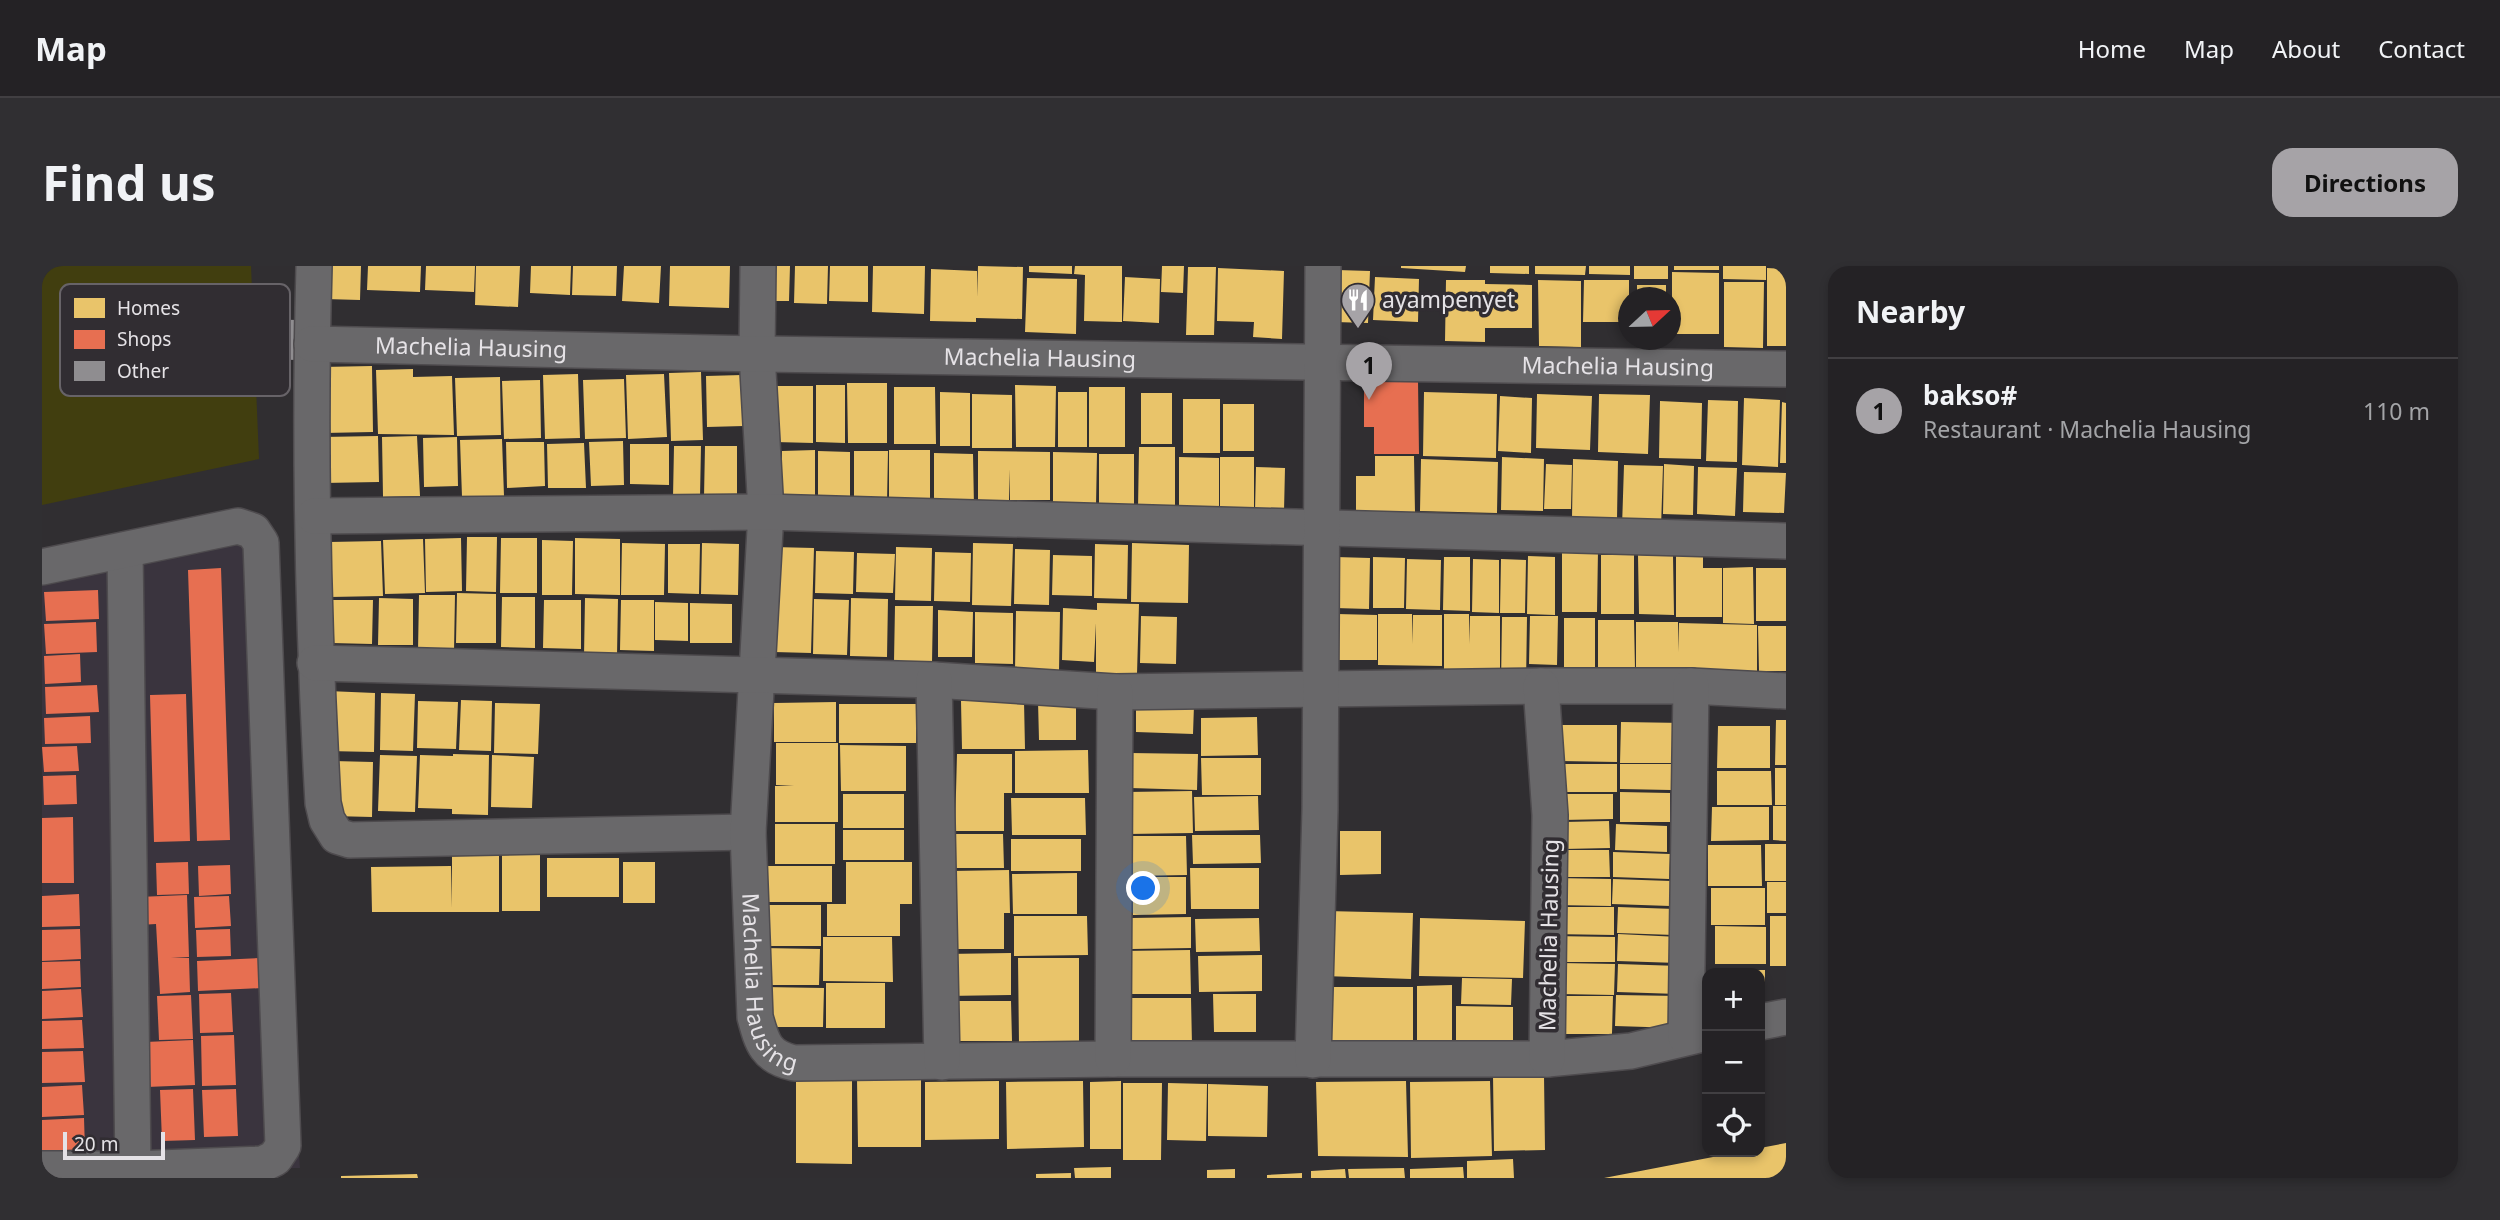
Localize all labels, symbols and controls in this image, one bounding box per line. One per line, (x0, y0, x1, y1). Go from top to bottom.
text: Map (35, 26, 107, 71)
text: Home (2078, 32, 2146, 65)
text: Map (2184, 32, 2234, 65)
text: About (2272, 32, 2340, 65)
text: Contact (2378, 32, 2465, 65)
button: Directions (2272, 148, 2458, 217)
text: Find us (42, 149, 216, 215)
restaurant icon: ayampenyet (1339, 281, 1377, 330)
place label: ayampenyet (1382, 283, 1515, 315)
legend (60, 284, 290, 396)
north arrow (1618, 287, 1681, 350)
text: Nearby (1856, 291, 1965, 332)
text: Homes (117, 295, 180, 321)
text: Shops (117, 326, 171, 352)
street label: Machelia Hausing (374, 328, 567, 365)
street label: Machelia Hausing (943, 340, 1136, 375)
pin: 1 (1346, 342, 1392, 400)
street label: Machelia Hausing (1521, 348, 1714, 383)
text: Other (117, 358, 169, 384)
text: bakso# (1923, 377, 2017, 413)
text: 1 (1872, 395, 1886, 427)
text: 110 m (2363, 395, 2430, 427)
text: Restaurant · Machelia Hausing (1923, 413, 2252, 445)
street label: Machelia Hausing (1530, 839, 1566, 1031)
your location (1126, 871, 1160, 905)
street label: Machelia Hausing (735, 892, 801, 1078)
map controls (1702, 968, 1765, 1157)
button: + (1702, 968, 1765, 1031)
button: − (1702, 1031, 1765, 1094)
button: locate (1702, 1094, 1765, 1157)
scale bar (63, 1129, 164, 1161)
text: 20 m (74, 1131, 118, 1157)

